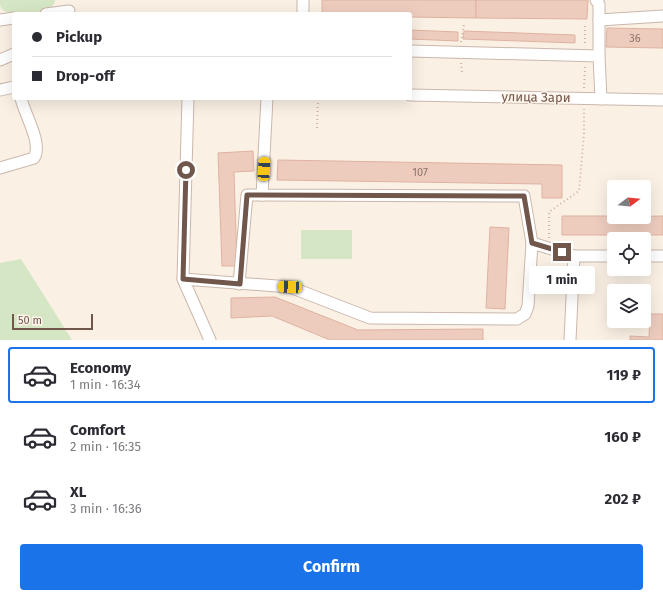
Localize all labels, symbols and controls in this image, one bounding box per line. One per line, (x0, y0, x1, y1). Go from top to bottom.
text: Pickup (56, 28, 102, 46)
house number: 36 (629, 32, 641, 45)
text: Drop-off (56, 67, 115, 85)
street label: улица Зари (501, 89, 571, 105)
car (257, 157, 271, 181)
route start (177, 161, 195, 179)
house number: 107 (412, 166, 428, 179)
north arrow (607, 180, 651, 224)
map controls (607, 180, 651, 328)
button: locate (607, 232, 651, 276)
route end (553, 243, 571, 261)
callout: 1 min (529, 266, 595, 294)
text: 1 min (546, 272, 578, 287)
car (278, 280, 302, 294)
button: layers (607, 284, 651, 328)
scale bar (12, 312, 93, 331)
text: 50 m (18, 314, 42, 327)
icon: car (22, 357, 58, 393)
text: Economy (70, 359, 131, 377)
text: 119 ₽ (606, 366, 641, 384)
text: 1 min · 16:34 (70, 377, 141, 392)
icon: car (22, 419, 58, 455)
text: Comfort (70, 421, 126, 439)
text: 160 ₽ (604, 428, 641, 446)
text: 2 min · 16:35 (70, 439, 141, 454)
icon: car (22, 481, 58, 517)
text: XL (70, 483, 86, 501)
text: 202 ₽ (604, 490, 641, 508)
text: 3 min · 16:36 (70, 501, 142, 516)
button: Confirm (20, 544, 643, 590)

